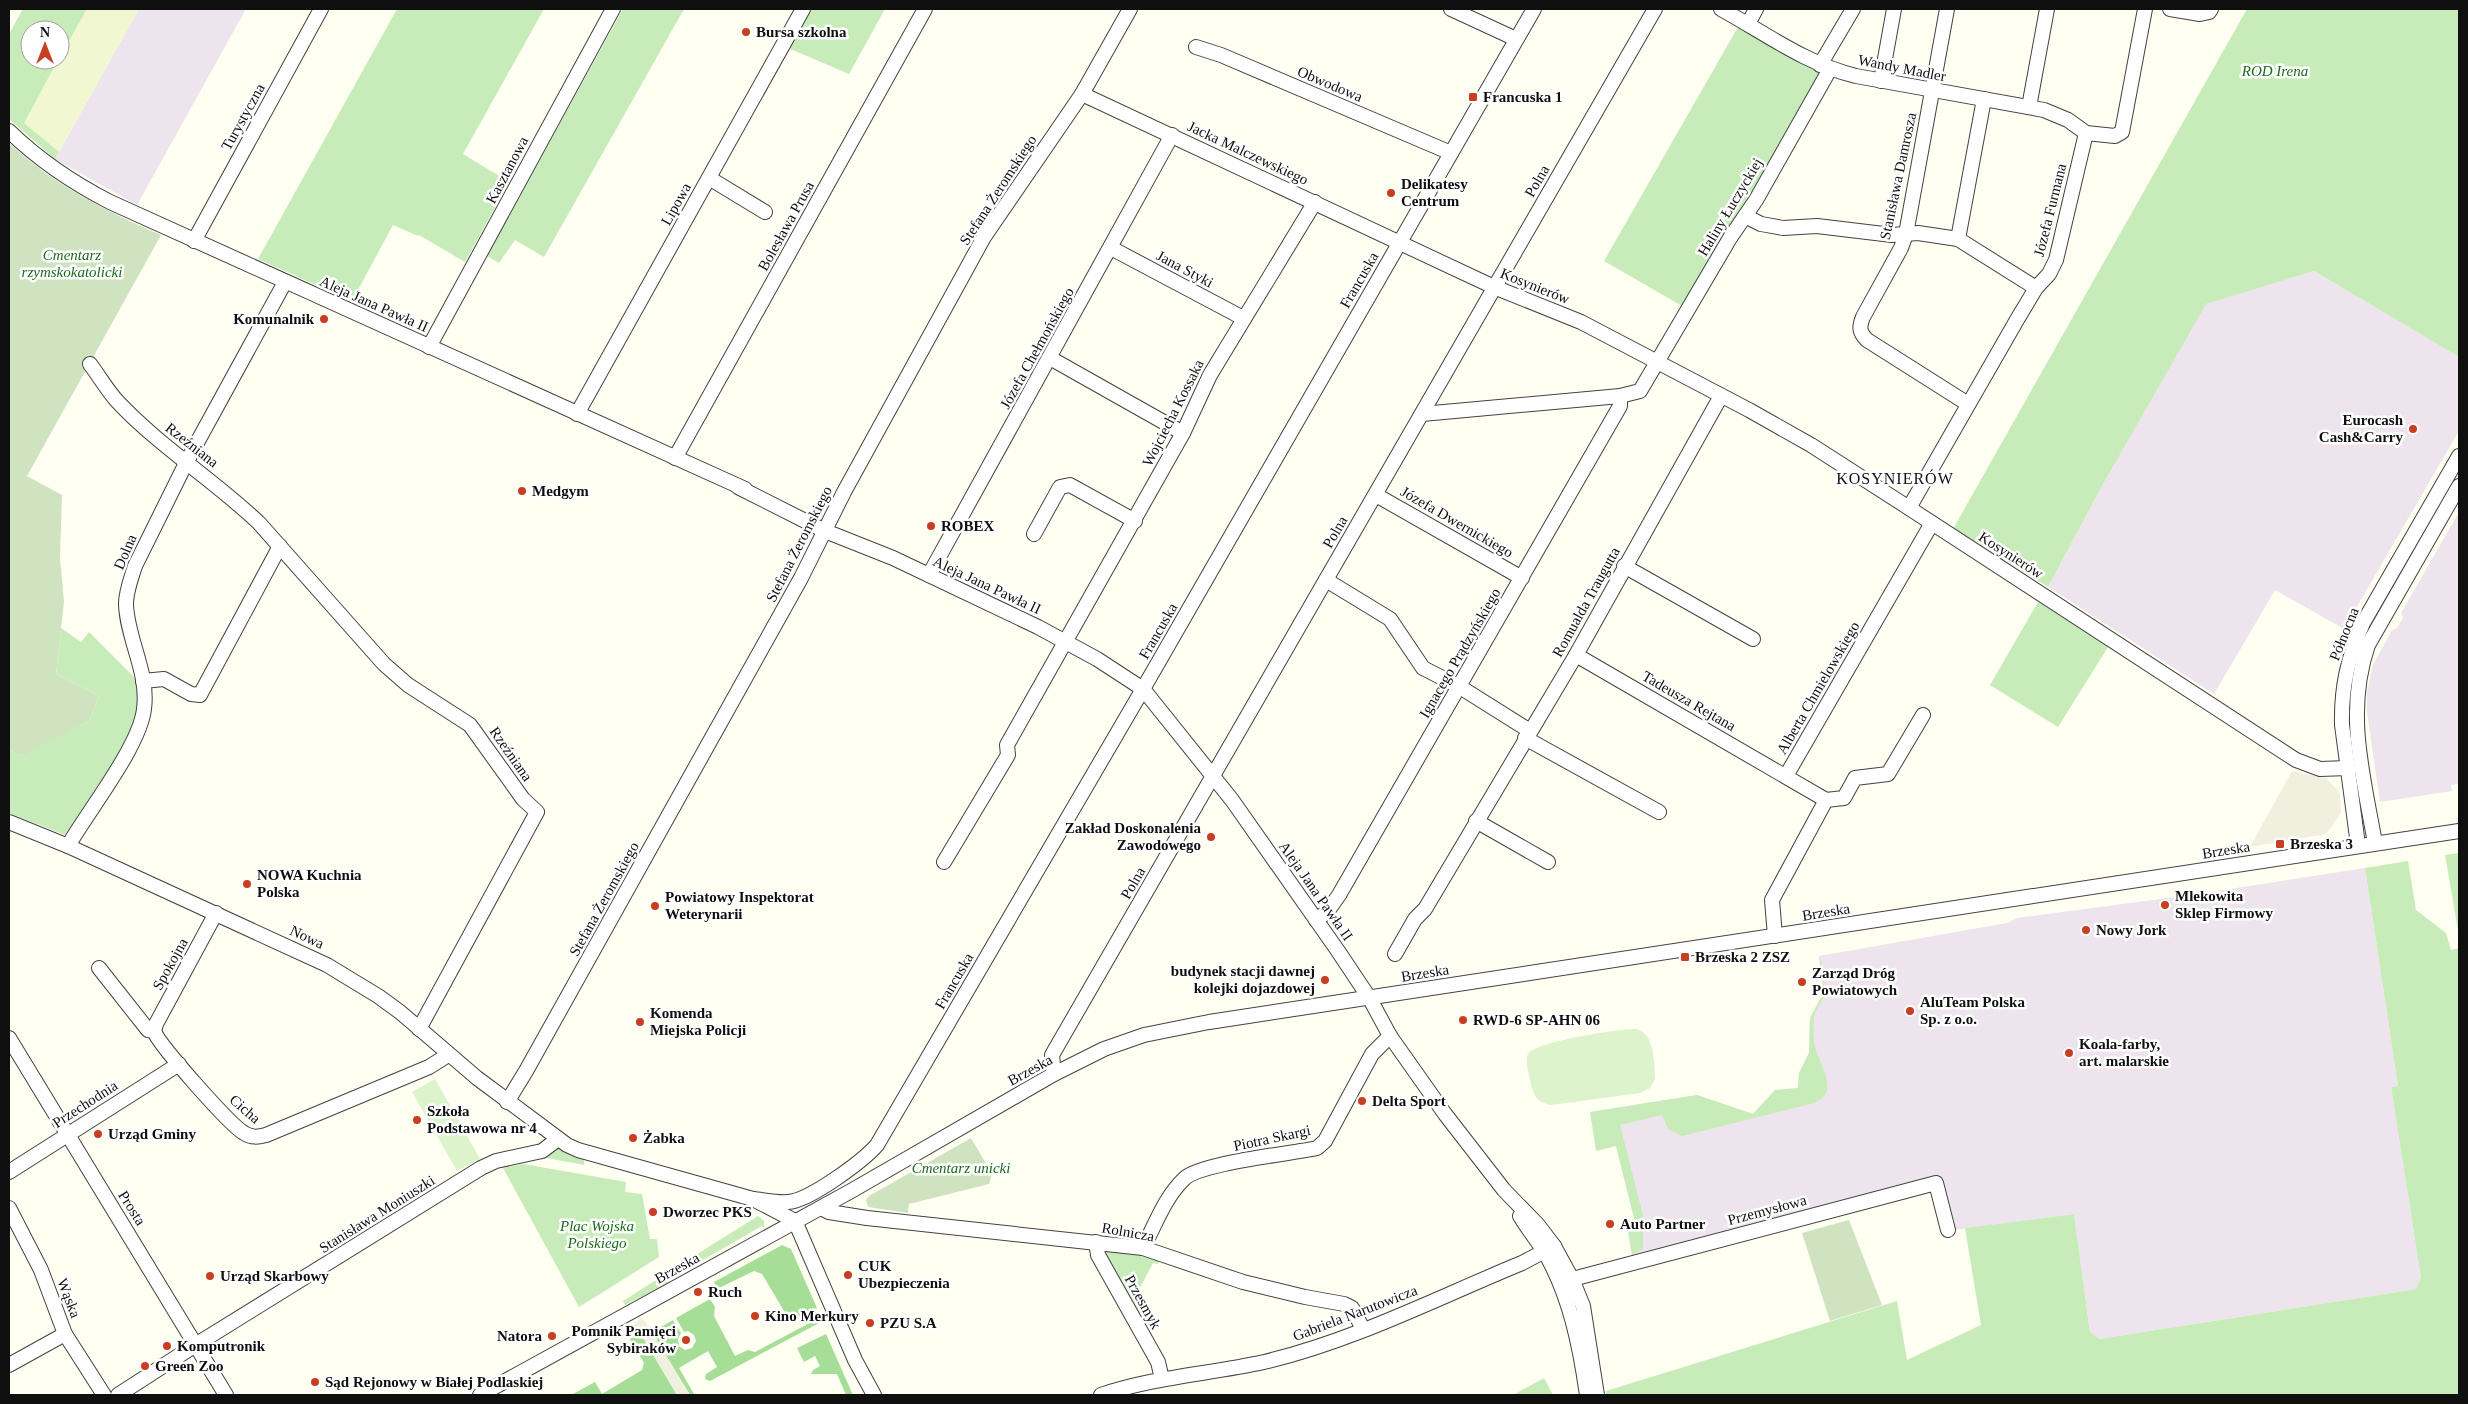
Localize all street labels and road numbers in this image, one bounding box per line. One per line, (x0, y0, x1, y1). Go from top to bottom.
street label: Wandy Madler (1857, 52, 1947, 84)
street label: Obwodowa (1295, 63, 1365, 105)
street label: Turystyczna (218, 81, 268, 153)
street label: Stanisława Damrosza (1877, 111, 1919, 241)
street label: Jacka Malczewskiego (1185, 118, 1311, 188)
street label: Stefana Żeromskiego (956, 132, 1040, 248)
street label: Kasztanowa (483, 134, 531, 206)
street label: Haliny Łuczyckiej (1695, 155, 1765, 259)
street label: Józefa Furmana (2031, 161, 2069, 258)
street label: Polna (1522, 162, 1553, 200)
street label: Bolesława Prusa (755, 178, 817, 273)
street label: Lipowa (658, 180, 694, 228)
street label: Jana Styki (1154, 247, 1216, 291)
street label: Francuska (1337, 249, 1382, 311)
street label: Kosynierów (1498, 265, 1572, 307)
street label: Aleja Jana Pawła II (317, 273, 431, 335)
street label: Józefa Chełmońskiego (997, 285, 1077, 411)
street label: Wojciecha Kossaka (1139, 357, 1207, 469)
street label: Rzeźniana (162, 419, 222, 471)
street label: Stefana Żeromskiego (763, 483, 835, 605)
street label: Józefa Dwernickiego (1398, 483, 1516, 561)
street label: Polna (1320, 513, 1351, 551)
street label: Kosynierów (1976, 528, 2046, 582)
street label: Dolna (110, 532, 140, 572)
street label: Romualda Traugutta (1549, 544, 1623, 660)
street label: Aleja Jana Pawła II (931, 553, 1043, 617)
street label: Ignacego Prądzyńskiego (1416, 585, 1504, 721)
street label: Francuska (1136, 600, 1181, 662)
street label: Północna (2326, 605, 2362, 663)
street label: Alberta Chmielowskiego (1773, 619, 1863, 757)
street label: Tadeusza Rejtana (1639, 668, 1739, 734)
street label: Rzeźniana (487, 724, 536, 784)
street label: Aleja Jana Pawła II (1276, 838, 1356, 944)
street label: Brzeska (2201, 838, 2251, 862)
street label: Stefana Żeromskiego (566, 839, 642, 959)
street label: Polna (1118, 864, 1149, 902)
street label: Brzeska (1801, 900, 1851, 924)
street label: Nowa (287, 922, 327, 952)
street label: Spokojna (149, 935, 191, 993)
street label: Francuska (932, 950, 977, 1012)
street label: Brzeska (1400, 961, 1450, 985)
street label: Brzeska (1005, 1051, 1055, 1089)
street label: Przechodnia (50, 1077, 121, 1131)
street label: Cicha (227, 1091, 264, 1127)
street label: Piotra Skargi (1232, 1122, 1312, 1154)
street label: Stanisława Moniuszki (316, 1172, 438, 1256)
street label: Prosta (115, 1188, 149, 1228)
street label: Przemysłowa (1726, 1192, 1808, 1228)
street label: Rolnicza (1100, 1219, 1156, 1245)
street label: Brzeska (652, 1249, 702, 1287)
street label: Przesmyk (1122, 1272, 1165, 1332)
street label: Wąska (54, 1276, 84, 1320)
street label: Gabriela Narutowicza (1291, 1282, 1420, 1344)

